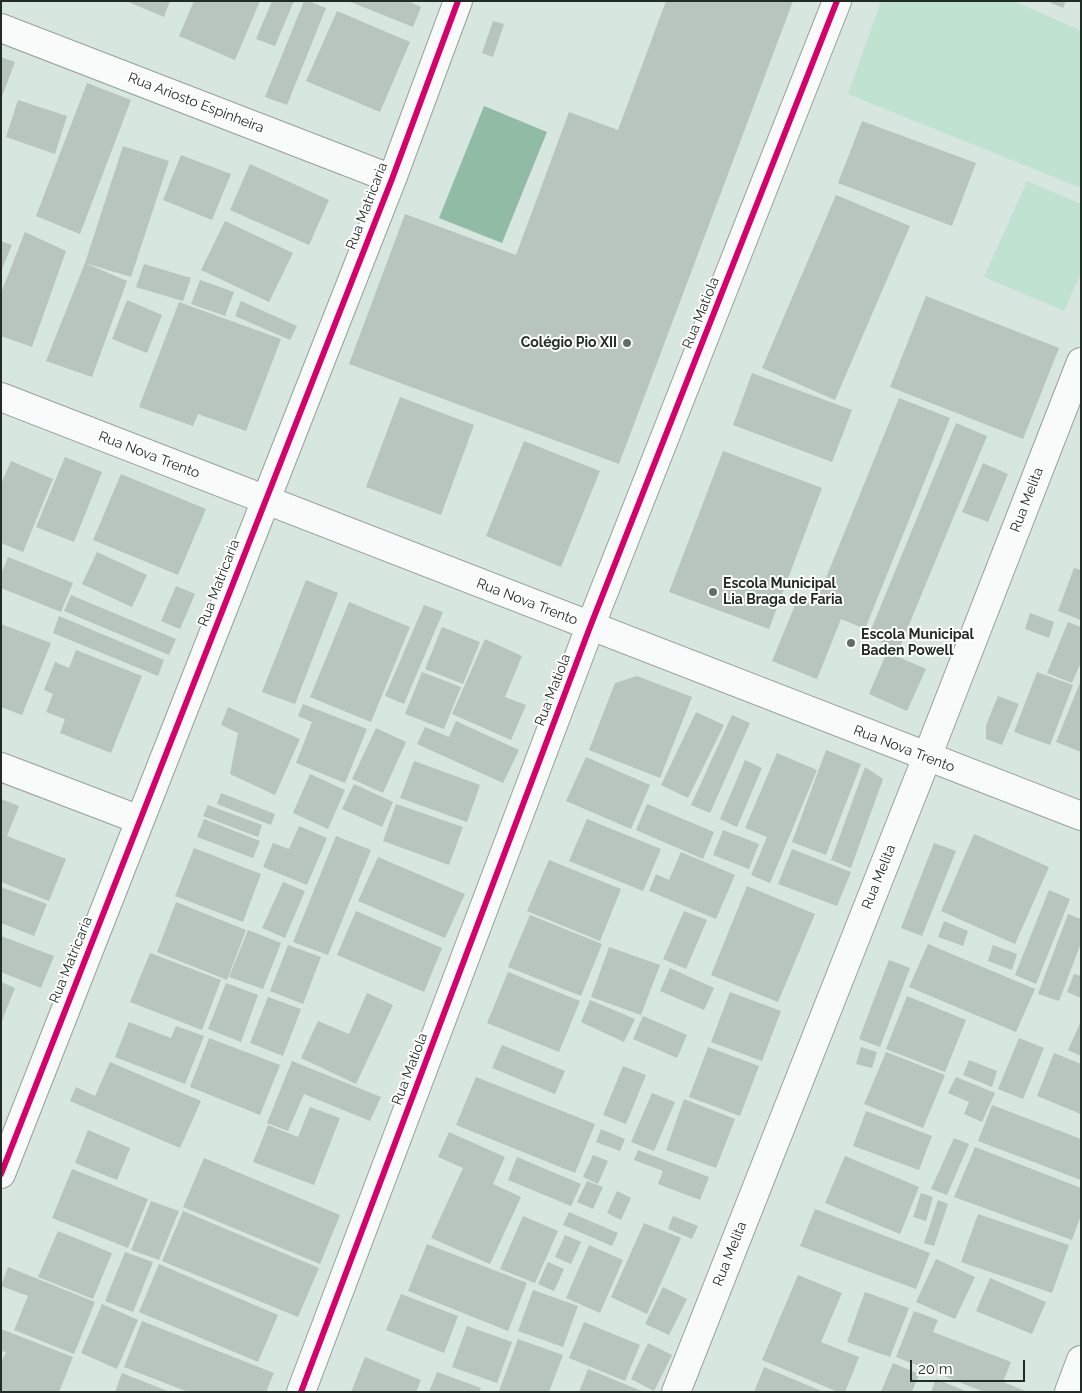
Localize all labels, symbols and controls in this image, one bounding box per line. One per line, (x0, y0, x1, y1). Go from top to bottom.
street label: Rua Ariosto Espinheira (125, 69, 267, 137)
street label: Rua Matricaria (343, 160, 391, 252)
street label: Rua Matiola (679, 275, 723, 351)
place label: Colégio Pio XII (521, 335, 617, 351)
marker: Colégio Pio XII (621, 337, 633, 349)
street label: Rua Nova Trento (96, 428, 202, 482)
street label: Rua Melita (1007, 465, 1047, 535)
street label: Rua Matricaria (195, 537, 243, 629)
street label: Rua Nova Trento (474, 575, 580, 629)
place label: Escola Municipal Lia Braga de Faria (723, 576, 843, 608)
marker: Escola Municipal Lia Braga de Faria (707, 586, 719, 598)
place label: Escola Municipal Baden Powell (861, 627, 974, 660)
marker: Escola Municipal Baden Powell (845, 637, 857, 649)
street label: Rua Matiola (532, 652, 574, 728)
street label: Rua Nova Trento (851, 722, 957, 776)
street label: Rua Melita (858, 842, 900, 912)
street label: Rua Matricaria (46, 914, 96, 1006)
street label: Rua Matiola (389, 1031, 431, 1107)
street label: Rua Melita (709, 1219, 751, 1289)
scale bar (912, 1350, 1027, 1382)
text: 20 m (918, 1360, 953, 1378)

